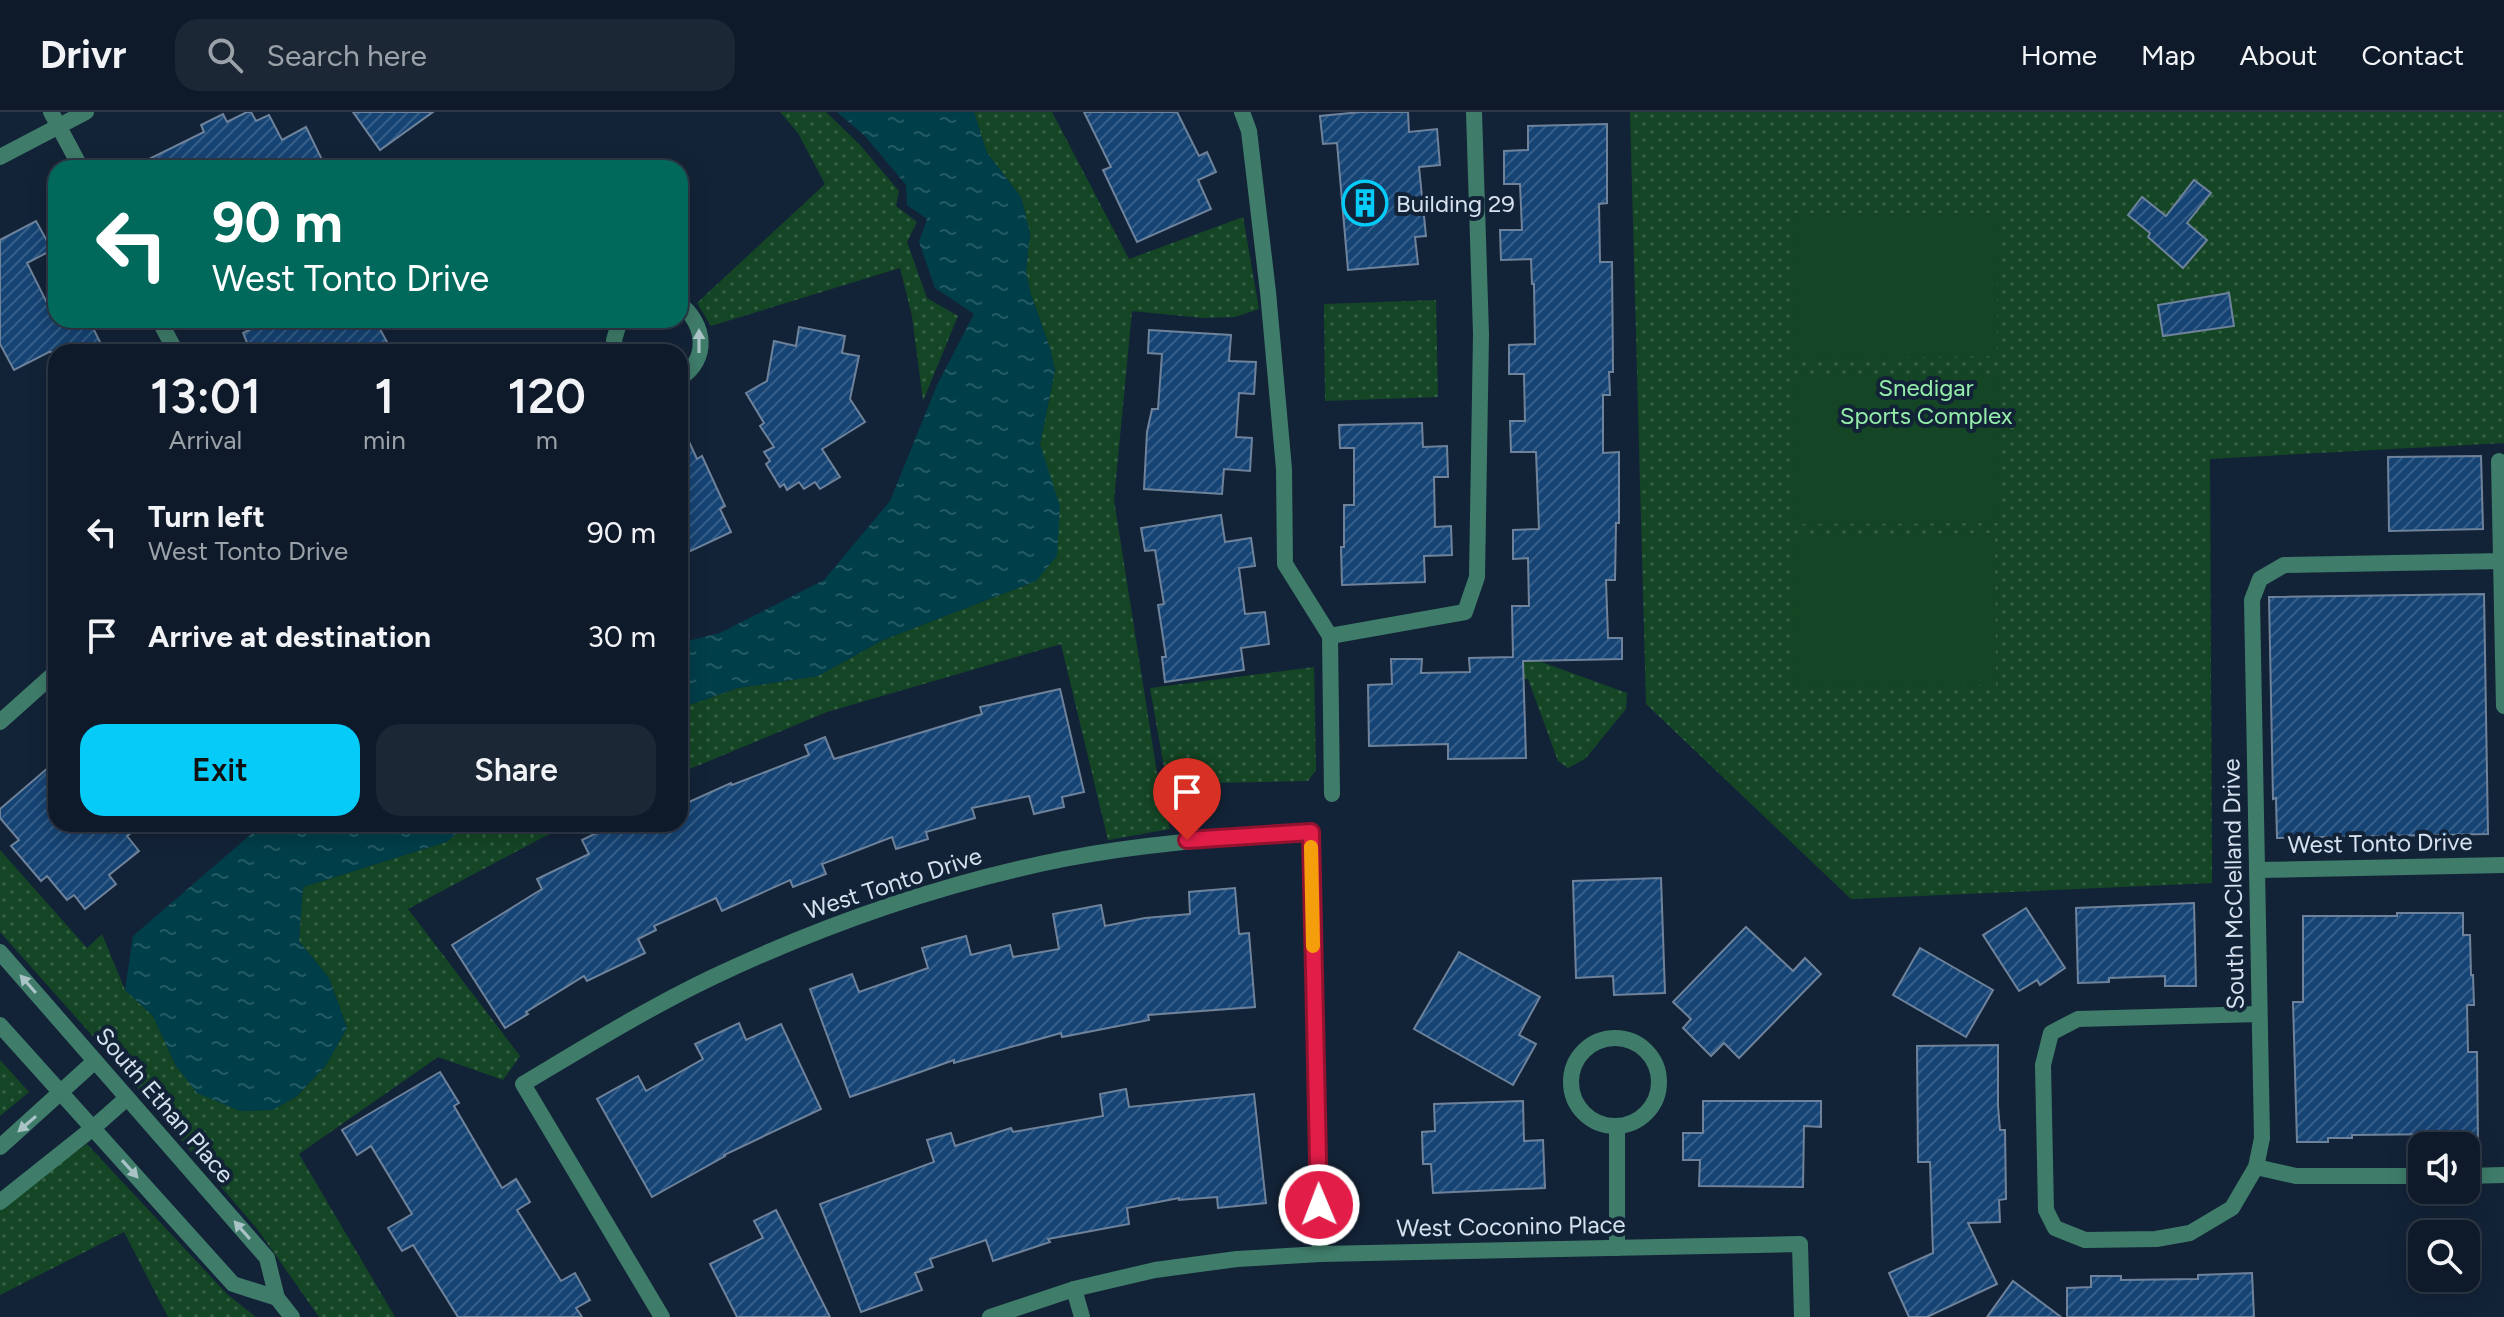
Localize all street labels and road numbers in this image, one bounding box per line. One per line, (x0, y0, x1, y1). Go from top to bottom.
street label: South McClelland Drive (2216, 758, 2250, 1010)
street label: West Tonto Drive (2287, 827, 2473, 859)
street label: West Tonto Drive (801, 841, 985, 925)
street label: South Ethan Place (90, 1021, 240, 1189)
street label: West Coconino Place (1396, 1210, 1626, 1242)

